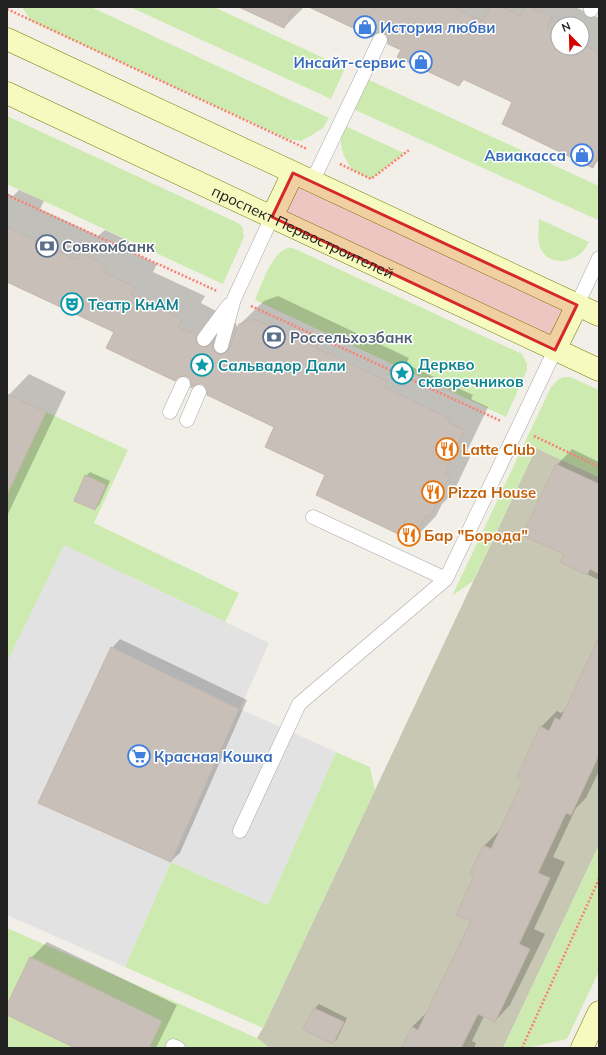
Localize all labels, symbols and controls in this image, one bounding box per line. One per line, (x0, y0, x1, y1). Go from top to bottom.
shop icon: История любви (352, 14, 378, 40)
north arrow (550, 16, 590, 56)
place label: История любви (380, 18, 495, 37)
text: N (560, 19, 573, 35)
shop icon: Инсайт-сервис (408, 49, 434, 75)
place label: Инсайт-сервис (293, 53, 406, 72)
shop icon: Авиакасса (569, 142, 595, 168)
place label: Авиакасса (484, 146, 566, 165)
street label: проспект Первостроителей (209, 181, 397, 282)
bank icon: Совкомбанк (34, 233, 60, 259)
place label: Совкомбанк (62, 237, 155, 256)
theatre icon: Театр КнАМ (59, 291, 85, 317)
place label: Театр КнАМ (88, 295, 179, 314)
bank icon: Россельхозбанк (261, 324, 287, 350)
place label: Россельхозбанк (290, 328, 413, 347)
place icon: Сальвадор Дали (189, 352, 215, 378)
place label: Деркво скворечников (418, 355, 524, 391)
place label: Сальвадор Дали (218, 356, 346, 375)
place icon: Деркво скворечников (389, 360, 415, 386)
restaurant icon: Latte Club (434, 436, 460, 462)
place label: Latte Club (462, 440, 535, 459)
restaurant icon: Pizza House (420, 479, 446, 505)
place label: Pizza House (448, 483, 536, 502)
restaurant icon: Бар "Борода" (396, 522, 422, 548)
place label: Бар "Борода" (424, 526, 528, 545)
supermarket icon: Красная Кошка (126, 743, 152, 769)
place label: Красная Кошка (154, 747, 273, 766)

